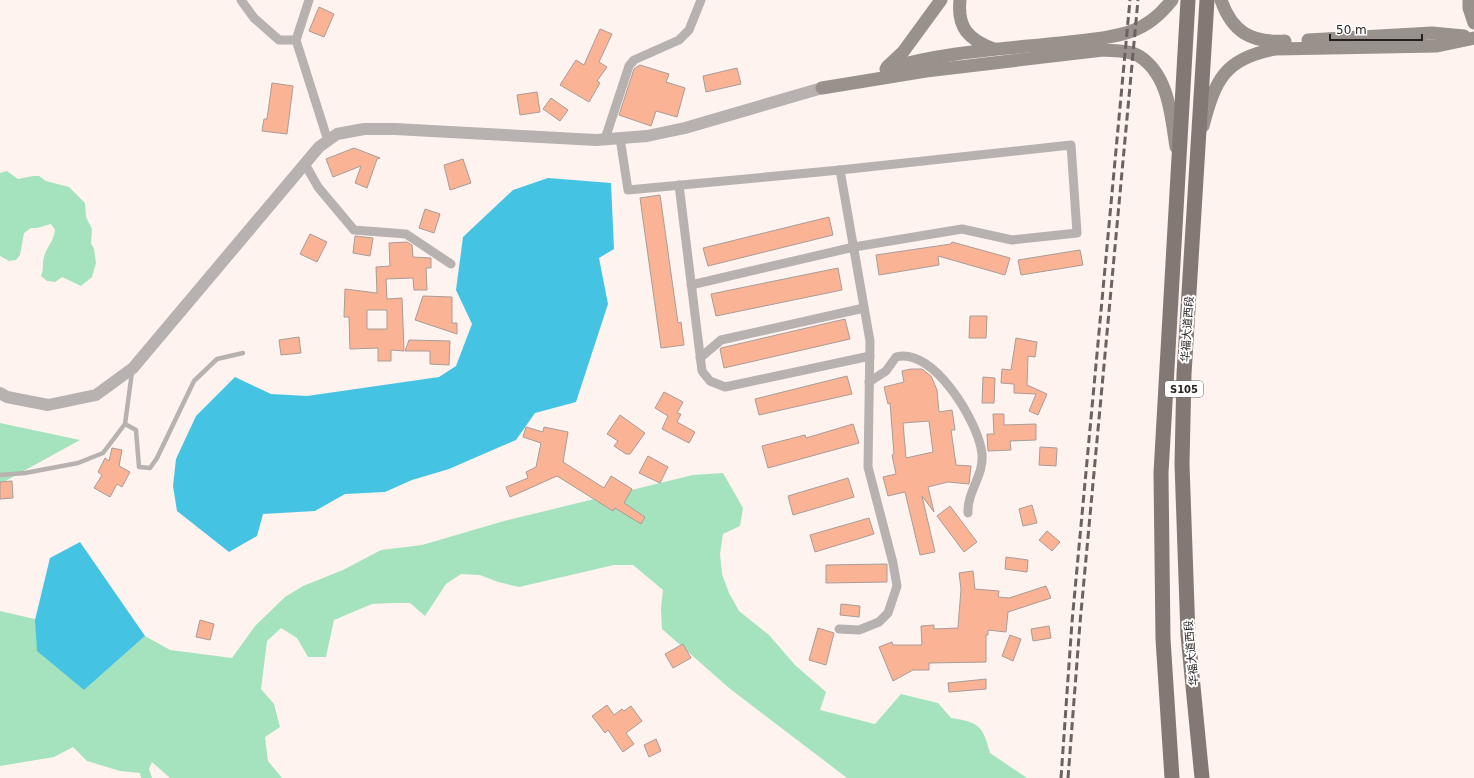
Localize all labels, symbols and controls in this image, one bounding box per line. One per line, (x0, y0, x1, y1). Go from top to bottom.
scale bar (1330, 16, 1422, 42)
text: 50 m (1336, 23, 1367, 37)
street label: 华福大道西段 (1179, 296, 1196, 362)
road number: S105 (1165, 381, 1203, 397)
street label: 华福大道西段 (1182, 620, 1201, 686)

